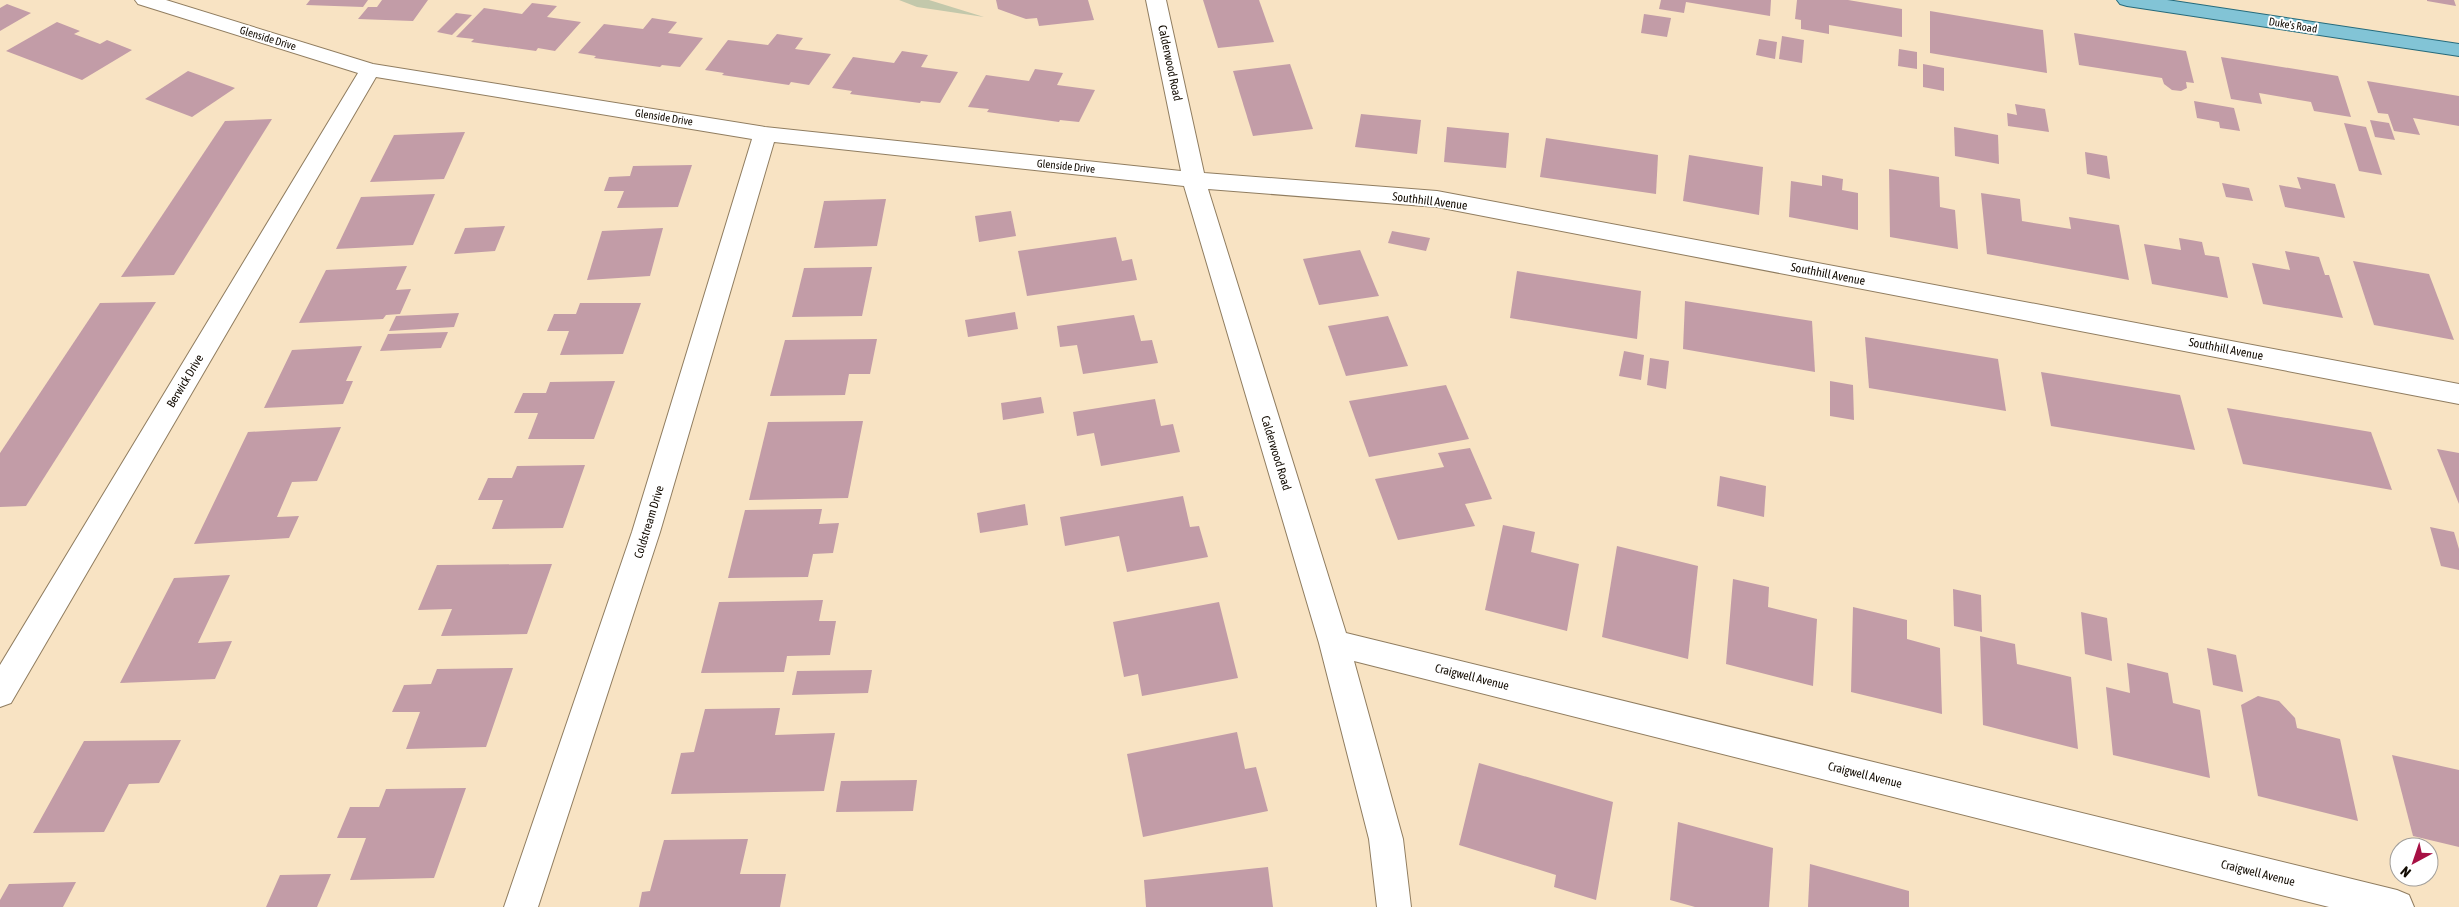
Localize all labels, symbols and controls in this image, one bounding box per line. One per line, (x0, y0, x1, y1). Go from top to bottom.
street label: Duke's Road (2268, 15, 2318, 35)
street label: Glenside Drive (238, 24, 298, 52)
street label: Calderwood Road (1155, 24, 1185, 102)
street label: Glenside Drive (634, 107, 694, 127)
street label: Glenside Drive (1036, 157, 1096, 175)
street label: Southhill Avenue (1392, 189, 1468, 213)
street label: Southhill Avenue (1790, 260, 1866, 288)
street label: Southhill Avenue (2188, 335, 2264, 363)
street label: Berwick Drive (164, 352, 206, 410)
street label: Calderwood Road (1258, 414, 1294, 492)
street label: Coldstream Drive (631, 484, 667, 560)
street label: Craigwell Avenue (1433, 661, 1511, 693)
street label: Craigwell Avenue (1826, 759, 1904, 791)
north arrow (2389, 837, 2439, 887)
street label: Craigwell Avenue (2219, 857, 2297, 889)
text: N (2397, 863, 2414, 881)

